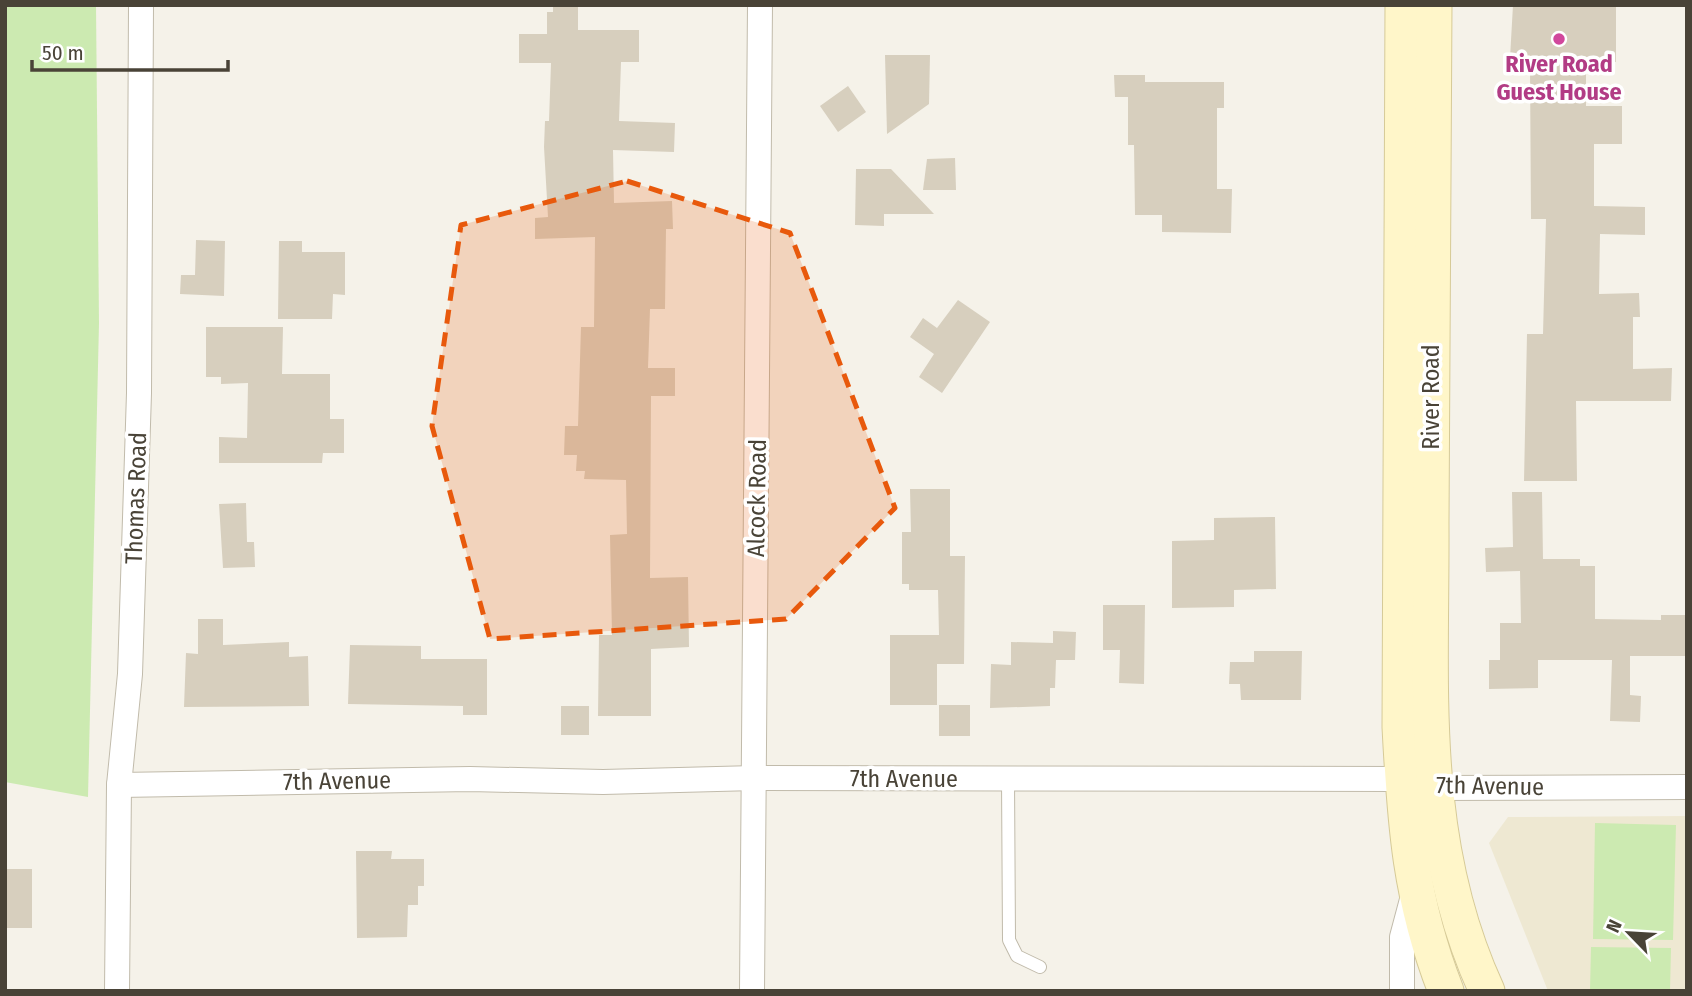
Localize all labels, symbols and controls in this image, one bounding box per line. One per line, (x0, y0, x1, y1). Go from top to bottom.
scale bar (32, 28, 228, 72)
marker: River Road Guest House (1551, 31, 1567, 47)
text: 50 m (42, 40, 84, 66)
place label: River Road Guest House (1496, 50, 1622, 106)
street label: River Road (1417, 344, 1445, 450)
street label: Thomas Road (120, 432, 152, 564)
street label: Alcock Road (742, 439, 772, 557)
street label: 7th Avenue (850, 765, 958, 793)
street label: 7th Avenue (283, 766, 391, 796)
street label: 7th Avenue (1436, 771, 1544, 801)
north arrow (1594, 898, 1664, 968)
text: N (1601, 916, 1627, 936)

